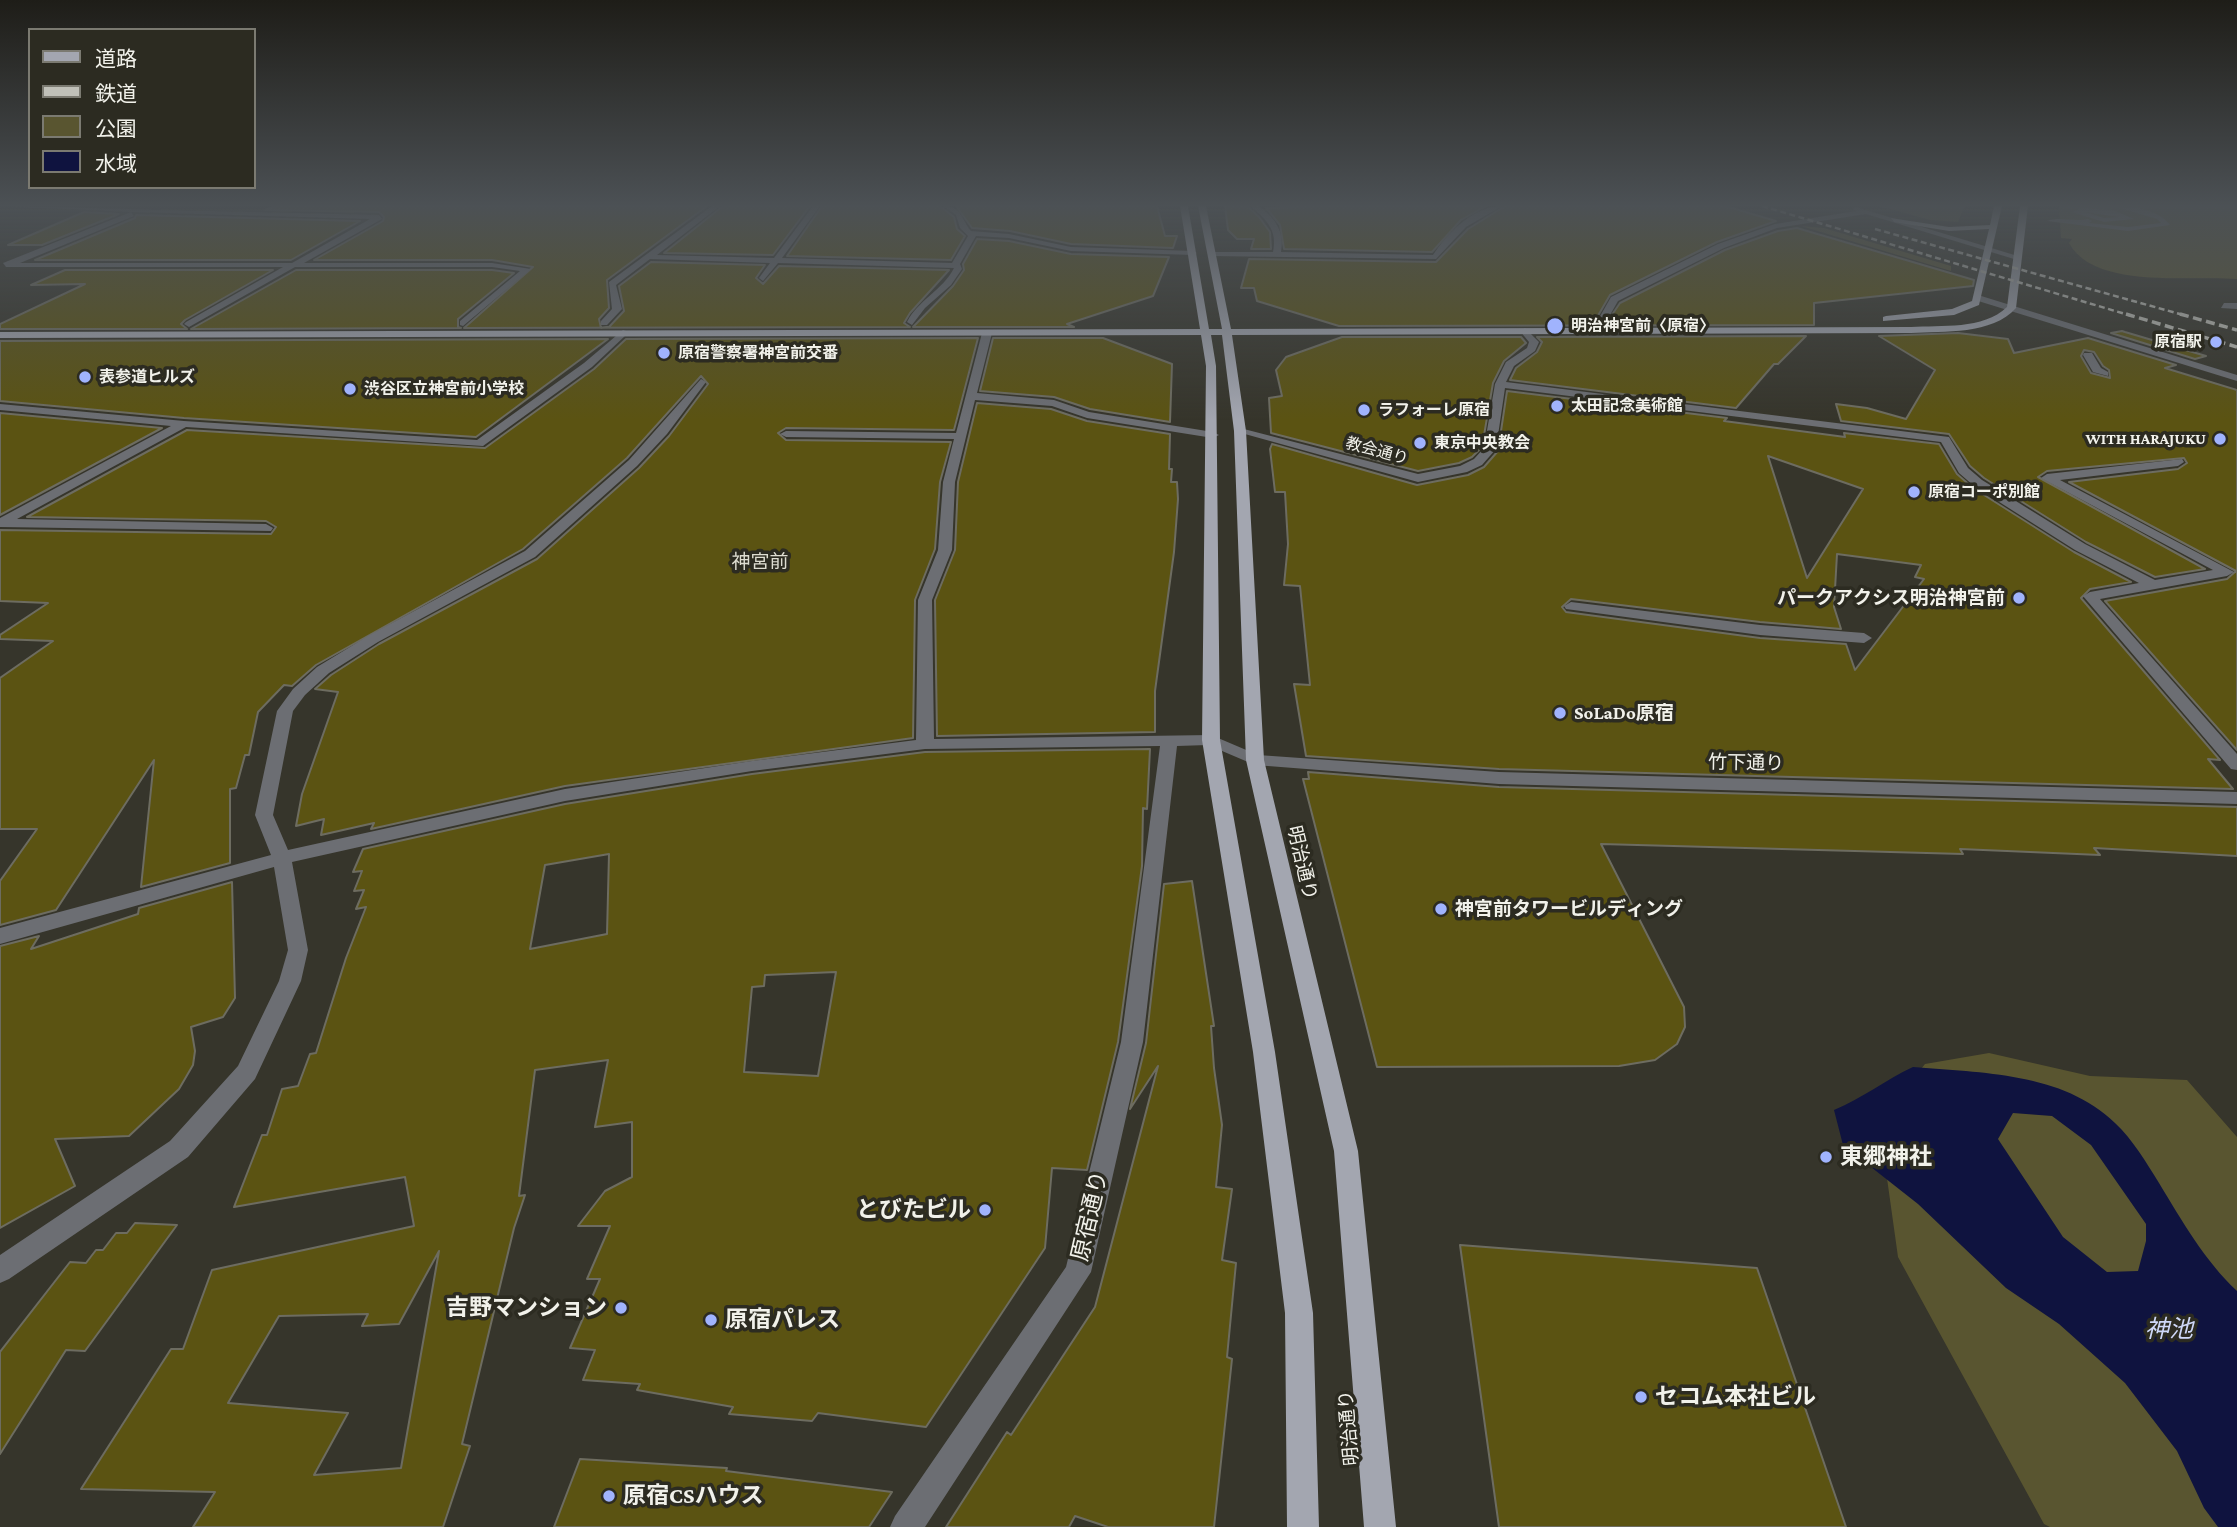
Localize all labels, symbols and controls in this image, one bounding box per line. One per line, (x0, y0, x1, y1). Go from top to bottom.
legend (28, 28, 256, 189)
text: 道路 (95, 47, 137, 71)
text: 鉄道 (95, 82, 137, 106)
text: 公園 (95, 117, 137, 141)
text: 水域 (95, 152, 137, 176)
marker: 明治神宮前〈原宿〉 (1545, 316, 1565, 336)
place label: 明治神宮前〈原宿〉 (1571, 316, 1715, 336)
place label: 原宿駅 (2154, 332, 2202, 352)
marker: 原宿駅 (2208, 334, 2224, 350)
place label: 原宿警察署神宮前交番 (678, 343, 838, 363)
marker: 原宿警察署神宮前交番 (656, 345, 672, 361)
place label: 表参道ヒルズ (99, 367, 195, 387)
marker: 表参道ヒルズ (77, 369, 93, 385)
place label: 渋谷区立神宮前小学校 (364, 379, 524, 399)
marker: 渋谷区立神宮前小学校 (342, 381, 358, 397)
place label: 太田記念美術館 (1571, 396, 1683, 416)
marker: 太田記念美術館 (1549, 398, 1565, 414)
place label: ラフォーレ原宿 (1378, 400, 1490, 420)
marker: ラフォーレ原宿 (1356, 402, 1372, 418)
place label: WITH HARAJUKU (2086, 429, 2206, 449)
marker: WITH HARAJUKU (2212, 431, 2228, 447)
street label: 教会通り (1344, 433, 1410, 469)
place label: 東京中央教会 (1434, 433, 1530, 453)
marker: 東京中央教会 (1412, 435, 1428, 451)
place label: 原宿コーポ別館 (1928, 482, 2040, 502)
marker: 原宿コーポ別館 (1906, 484, 1922, 500)
district label: 神宮前 (732, 551, 788, 573)
place label: パークアクシス明治神宮前 (1777, 587, 2005, 609)
marker: パークアクシス明治神宮前 (2011, 590, 2027, 606)
place label: SoLaDo原宿 (1574, 702, 1674, 724)
marker: SoLaDo原宿 (1552, 705, 1568, 721)
street label: 竹下通り (1708, 751, 1784, 775)
street label: 明治通り (1282, 823, 1322, 903)
place label: 神宮前タワービルディング (1455, 898, 1683, 920)
marker: 神宮前タワービルディング (1433, 901, 1449, 917)
place label: 東郷神社 (1840, 1143, 1932, 1171)
marker: 東郷神社 (1818, 1149, 1834, 1165)
street label: 原宿通り (1066, 1168, 1114, 1264)
place label: とびたビル (856, 1196, 971, 1224)
marker: とびたビル (977, 1202, 993, 1218)
place label: 吉野マンション (446, 1294, 607, 1322)
marker: 吉野マンション (613, 1300, 629, 1316)
place label: 原宿パレス (725, 1306, 840, 1334)
marker: 原宿パレス (703, 1312, 719, 1328)
water label: 神池 (2145, 1316, 2193, 1344)
place label: セコム本社ビル (1655, 1383, 1816, 1411)
street label: 明治通り (1334, 1389, 1364, 1467)
marker: セコム本社ビル (1633, 1389, 1649, 1405)
place label: 原宿CSハウス (623, 1482, 763, 1510)
marker: 原宿CSハウス (601, 1488, 617, 1504)

